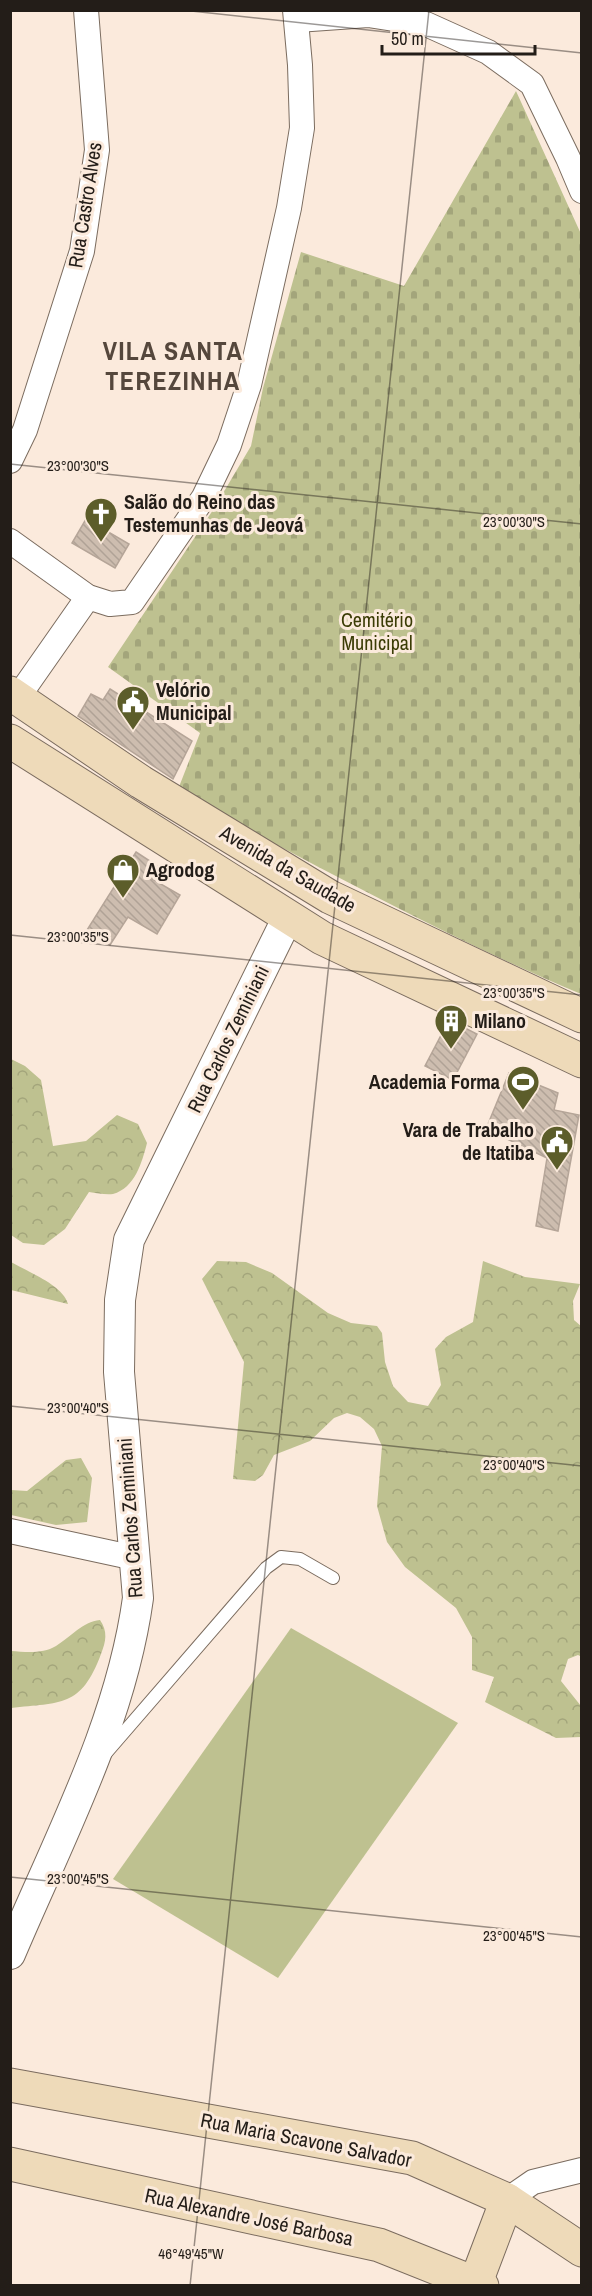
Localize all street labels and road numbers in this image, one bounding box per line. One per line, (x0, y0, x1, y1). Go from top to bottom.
street label: Rua Castro Alves (61, 140, 108, 270)
street label: Avenida da Saudade (214, 818, 361, 918)
street label: Rua Carlos Zeminiani (180, 961, 275, 1117)
street label: Rua Carlos Zeminiani (110, 1437, 149, 1599)
street label: Rua Maria Scavone Salvador (198, 2106, 414, 2173)
street label: Rua Alexandre José Barbosa (142, 2181, 356, 2252)

